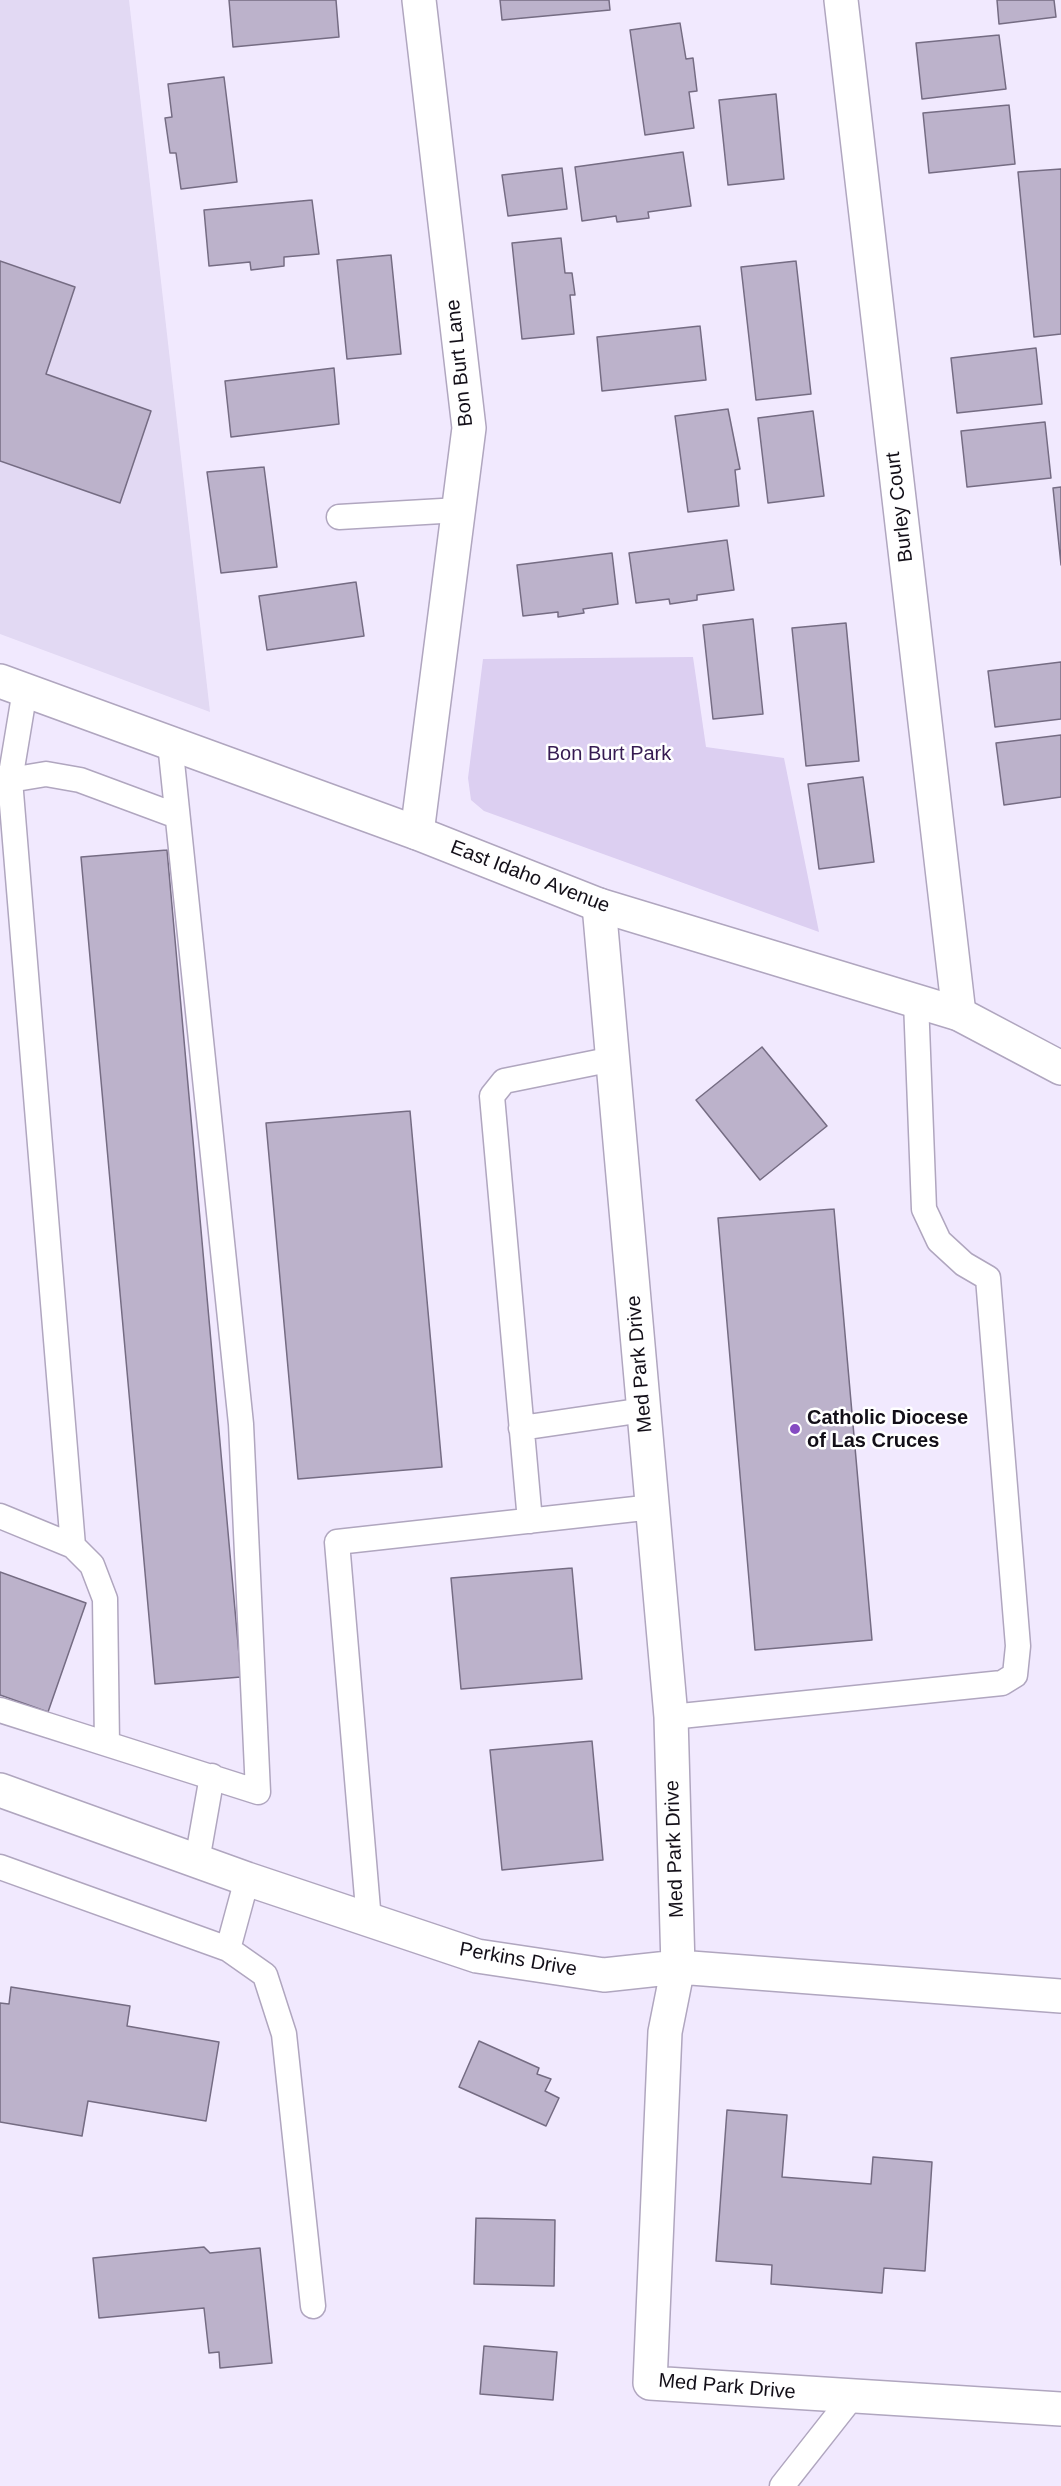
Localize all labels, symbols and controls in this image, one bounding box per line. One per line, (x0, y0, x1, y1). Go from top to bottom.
street label: Bon Burt Lane (441, 298, 479, 428)
street label: Burley Court (881, 450, 919, 564)
park label: Bon Burt Park (547, 742, 671, 766)
street label: East Idaho Avenue (447, 836, 613, 918)
street label: Med Park Drive (622, 1294, 658, 1434)
place label: Catholic Diocese of Las Cruces (807, 1406, 968, 1453)
marker: Catholic Diocese of Las Cruces (788, 1422, 802, 1436)
street label: Med Park Drive (661, 1780, 689, 1918)
street label: Perkins Drive (457, 1938, 579, 1982)
street label: Med Park Drive (657, 2369, 797, 2405)

